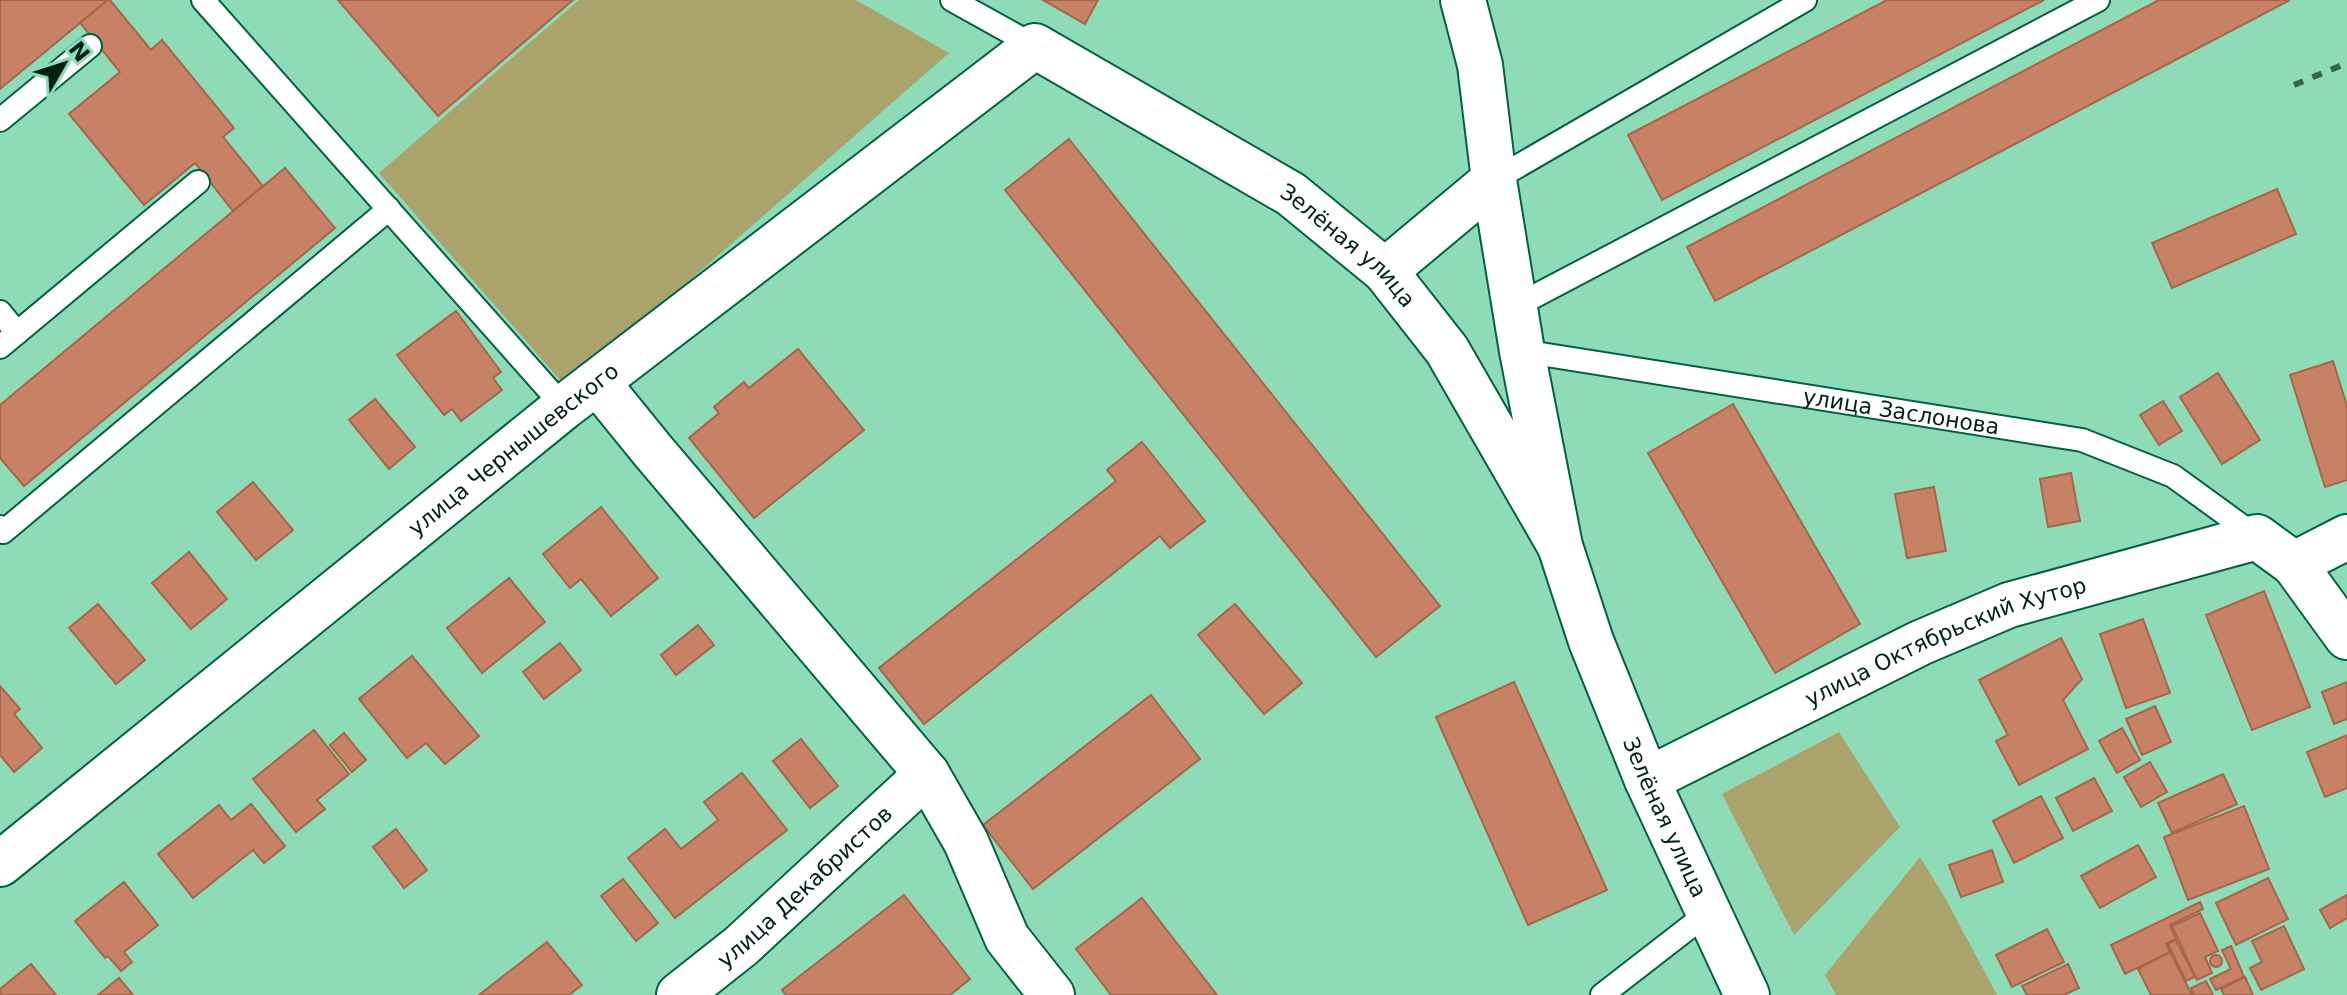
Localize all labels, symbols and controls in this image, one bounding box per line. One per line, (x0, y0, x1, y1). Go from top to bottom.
north arrow (24, 24, 104, 104)
text: N (64, 37, 95, 67)
street label: Зелёная улица (1276, 179, 1420, 312)
street label: улица Чернышевского (404, 358, 623, 541)
street label: улица Заслонова (1801, 384, 2001, 440)
street label: улица Октябрьский Хутор (1801, 572, 2089, 712)
street label: Зелёная улица (1618, 733, 1712, 901)
street label: улица Декабристов (713, 801, 897, 973)

